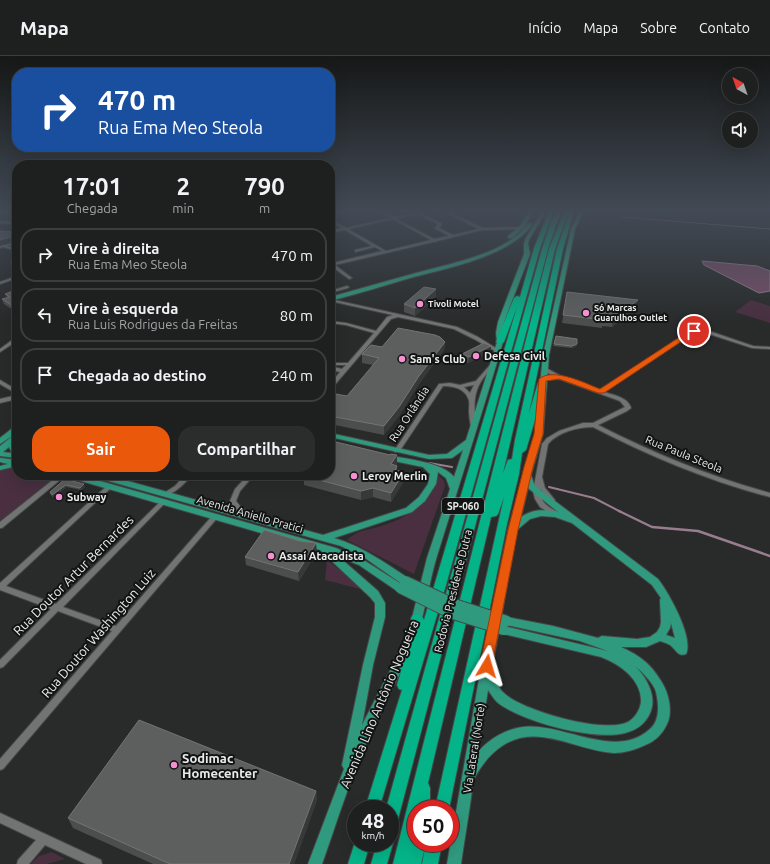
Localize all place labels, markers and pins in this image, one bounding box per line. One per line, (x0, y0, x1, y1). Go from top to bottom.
marker: Tivoli Motel (415, 299, 425, 309)
place label: Tivoli Motel (428, 299, 479, 309)
place label: Só Marcas Guarulhos Outlet (594, 303, 667, 323)
marker: Só Marcas Guarulhos Outlet (581, 308, 591, 318)
pin (677, 314, 711, 348)
place label: Defesa Civil (484, 350, 546, 362)
marker: Defesa Civil (471, 351, 481, 361)
place label: Sam's Club (410, 353, 466, 365)
marker: Sam's Club (397, 354, 407, 364)
place label: Leroy Merlin (362, 470, 427, 482)
marker: Leroy Merlin (349, 471, 359, 481)
place label: Subway (67, 491, 107, 503)
marker: Subway (54, 492, 64, 502)
place label: Assaí Atacadista (279, 550, 364, 562)
marker: Assaí Atacadista (266, 551, 276, 561)
place label: Sodimac Homecenter (182, 751, 258, 780)
marker: Sodimac Homecenter (169, 760, 179, 770)

